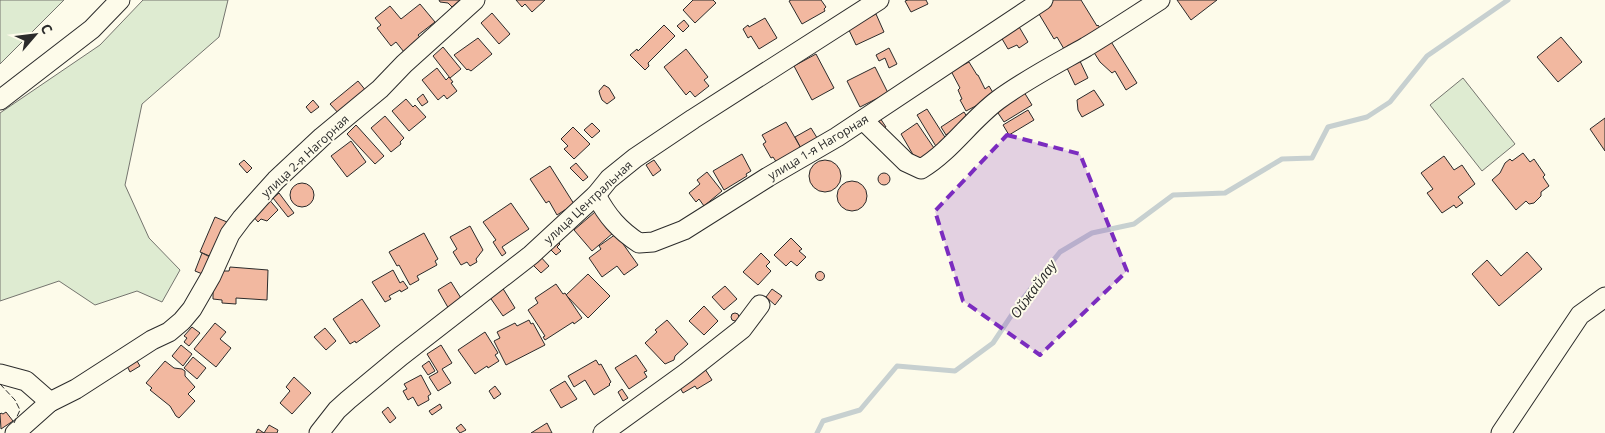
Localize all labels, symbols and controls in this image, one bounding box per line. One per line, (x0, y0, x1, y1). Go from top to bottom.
north arrow (10, 10, 60, 60)
text: С (36, 20, 57, 37)
street label: улица 1-я Нагорная (765, 110, 871, 184)
street label: улица 2-я Нагорная (257, 111, 353, 201)
street label: улица Центральная (540, 156, 636, 248)
water label: Ойжайлау (1005, 255, 1061, 322)

